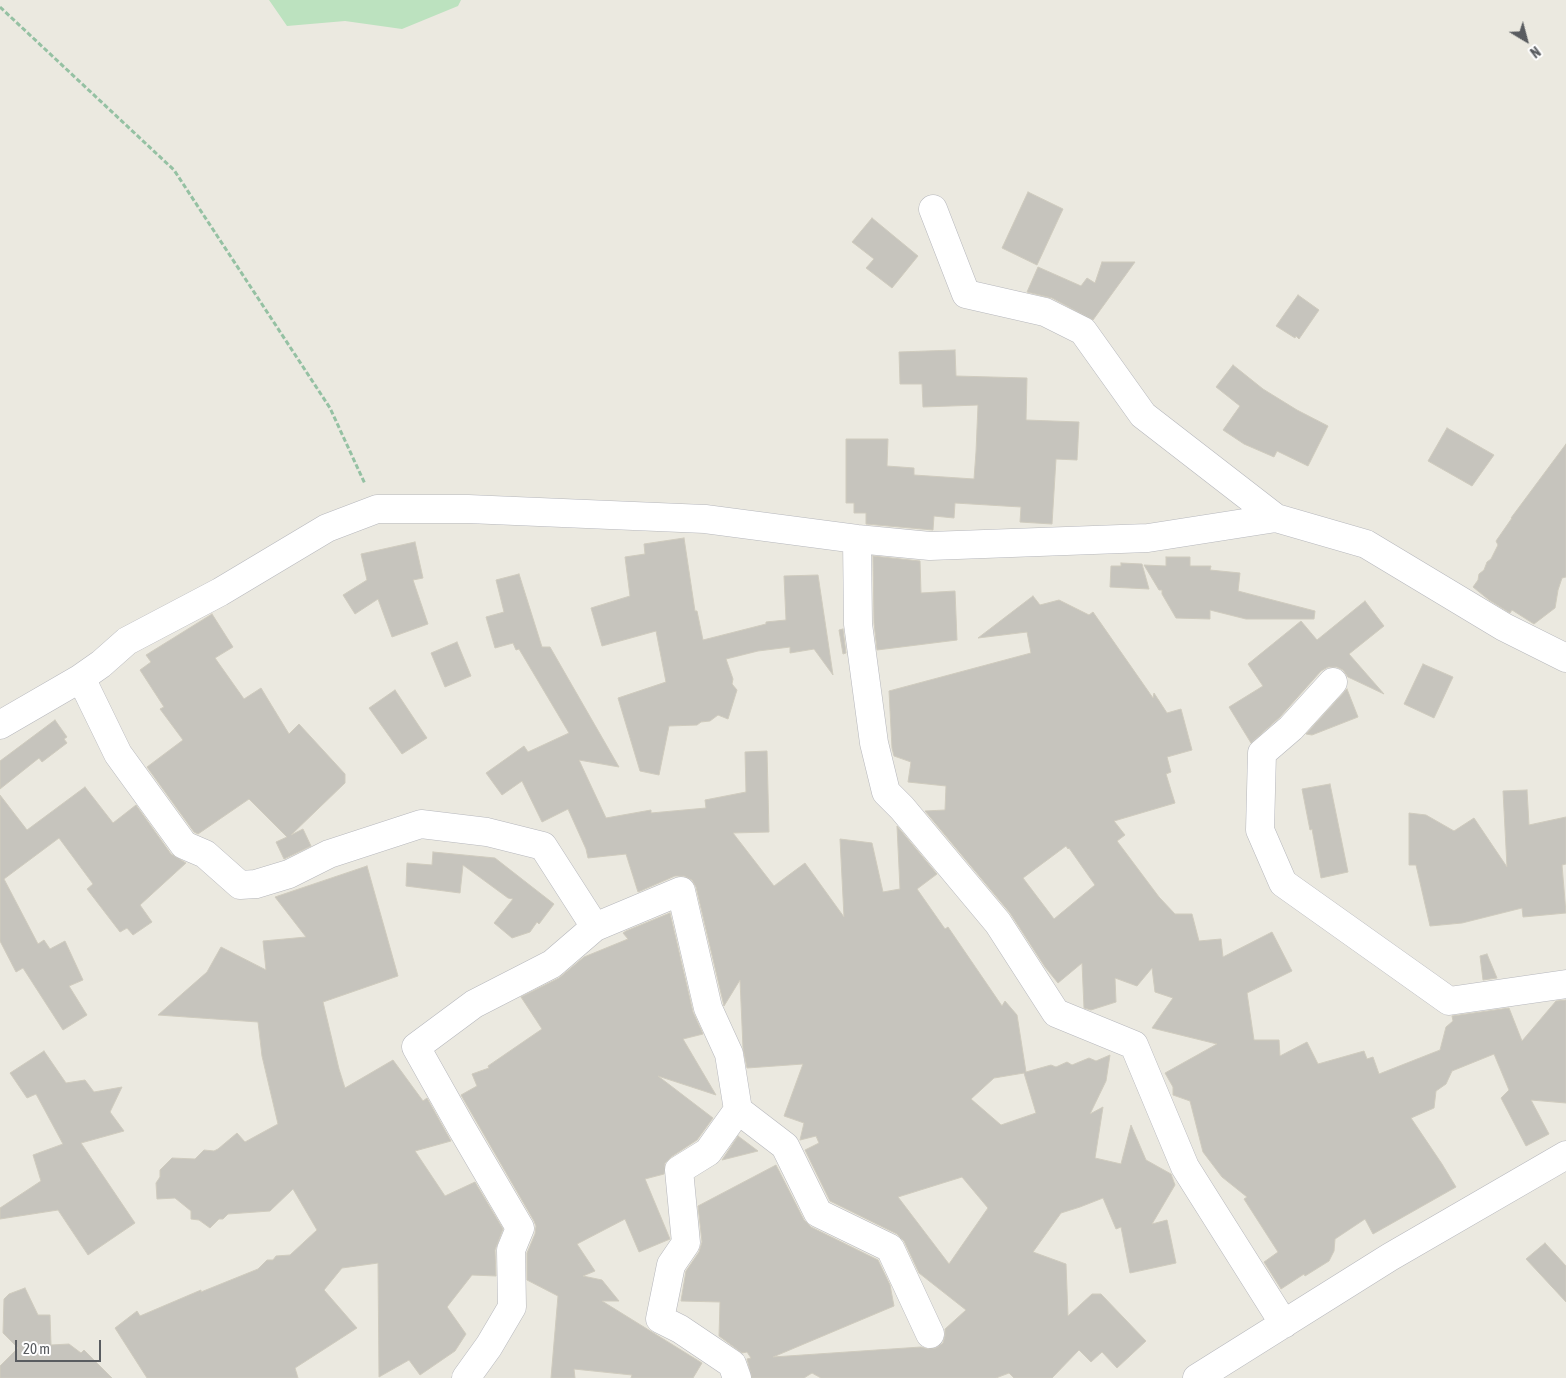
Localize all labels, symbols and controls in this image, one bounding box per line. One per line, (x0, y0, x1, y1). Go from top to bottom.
north arrow (1501, 15, 1551, 65)
text: N (1527, 43, 1543, 61)
scale bar (18, 1330, 104, 1362)
text: 20 m (23, 1340, 50, 1357)

